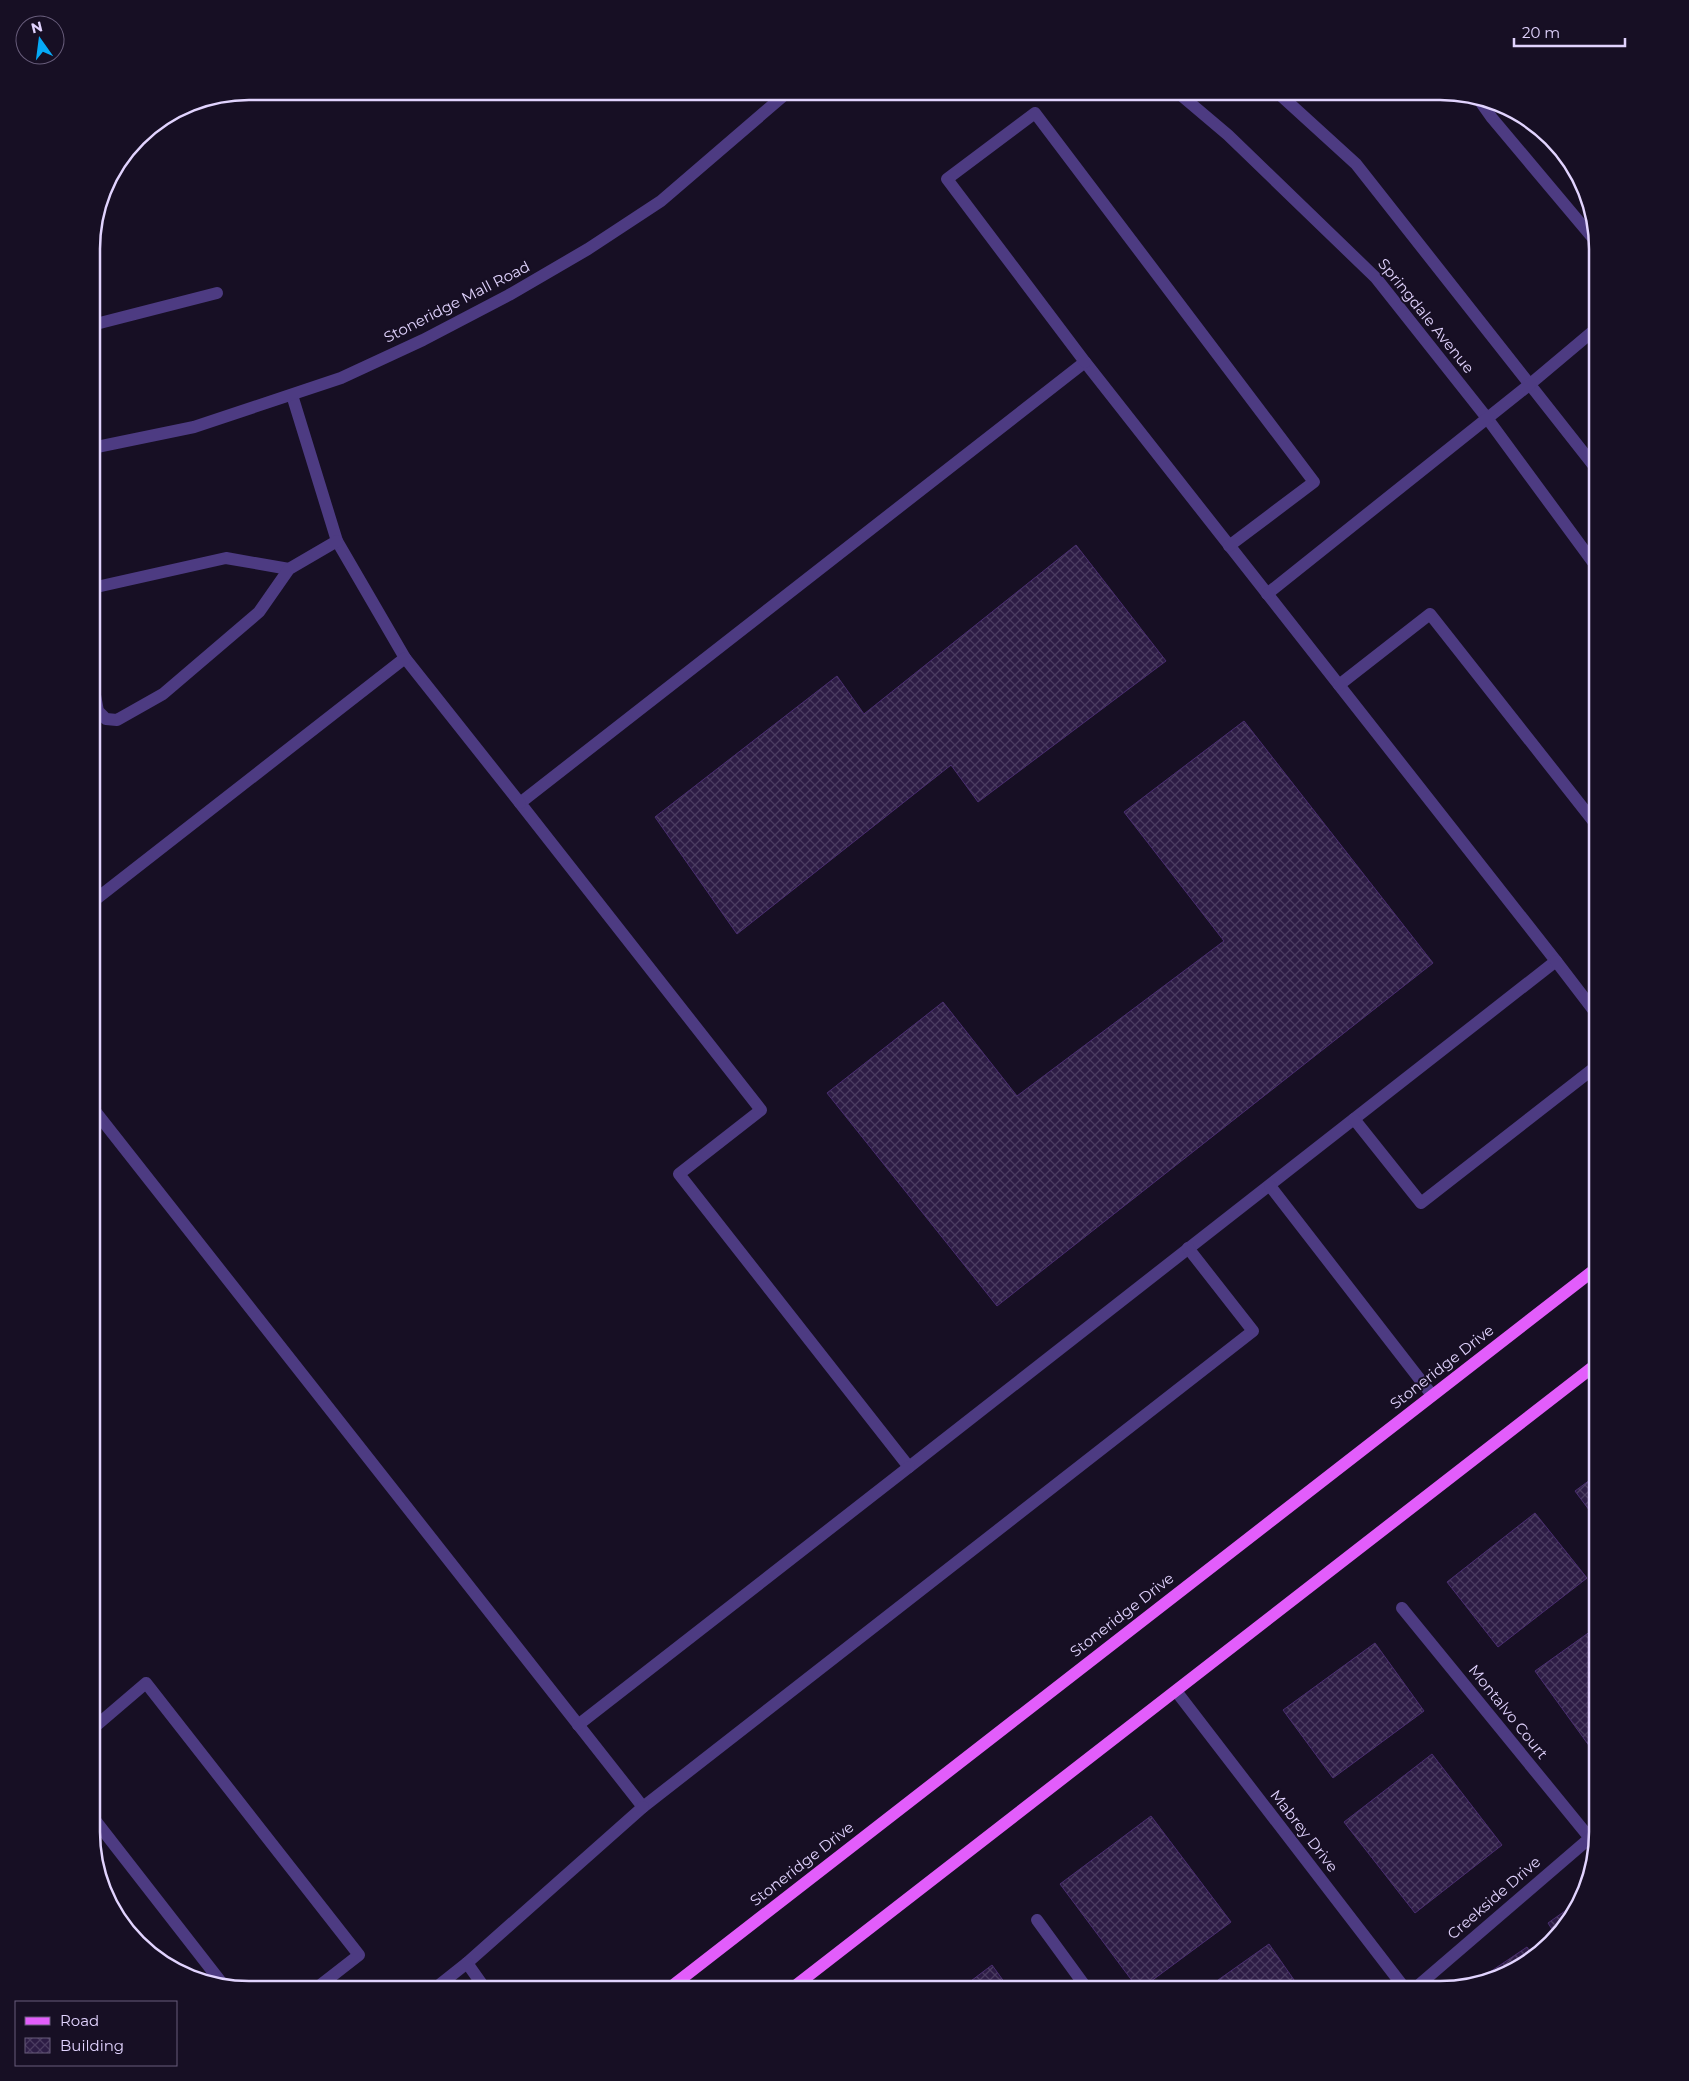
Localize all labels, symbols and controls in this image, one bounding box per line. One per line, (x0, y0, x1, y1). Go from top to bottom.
north arrow (15, 15, 65, 65)
scale bar (1514, 15, 1625, 47)
text: N (29, 17, 45, 37)
text: 20 m (1522, 23, 1560, 42)
street label: Springdale Avenue (1374, 254, 1479, 377)
street label: Stoneridge Mall Road (381, 256, 533, 347)
street label: Stoneridge Drive (1386, 1320, 1497, 1413)
street label: Stoneridge Drive (1066, 1568, 1177, 1661)
street label: Montalvo Court (1465, 1661, 1552, 1763)
street label: Mabrey Drive (1266, 1786, 1343, 1876)
street label: Stoneridge Drive (746, 1817, 857, 1910)
street label: Creekside Drive (1443, 1852, 1544, 1943)
legend (15, 2001, 178, 2066)
text: Road (60, 2011, 99, 2030)
text: Building (60, 2036, 124, 2055)

